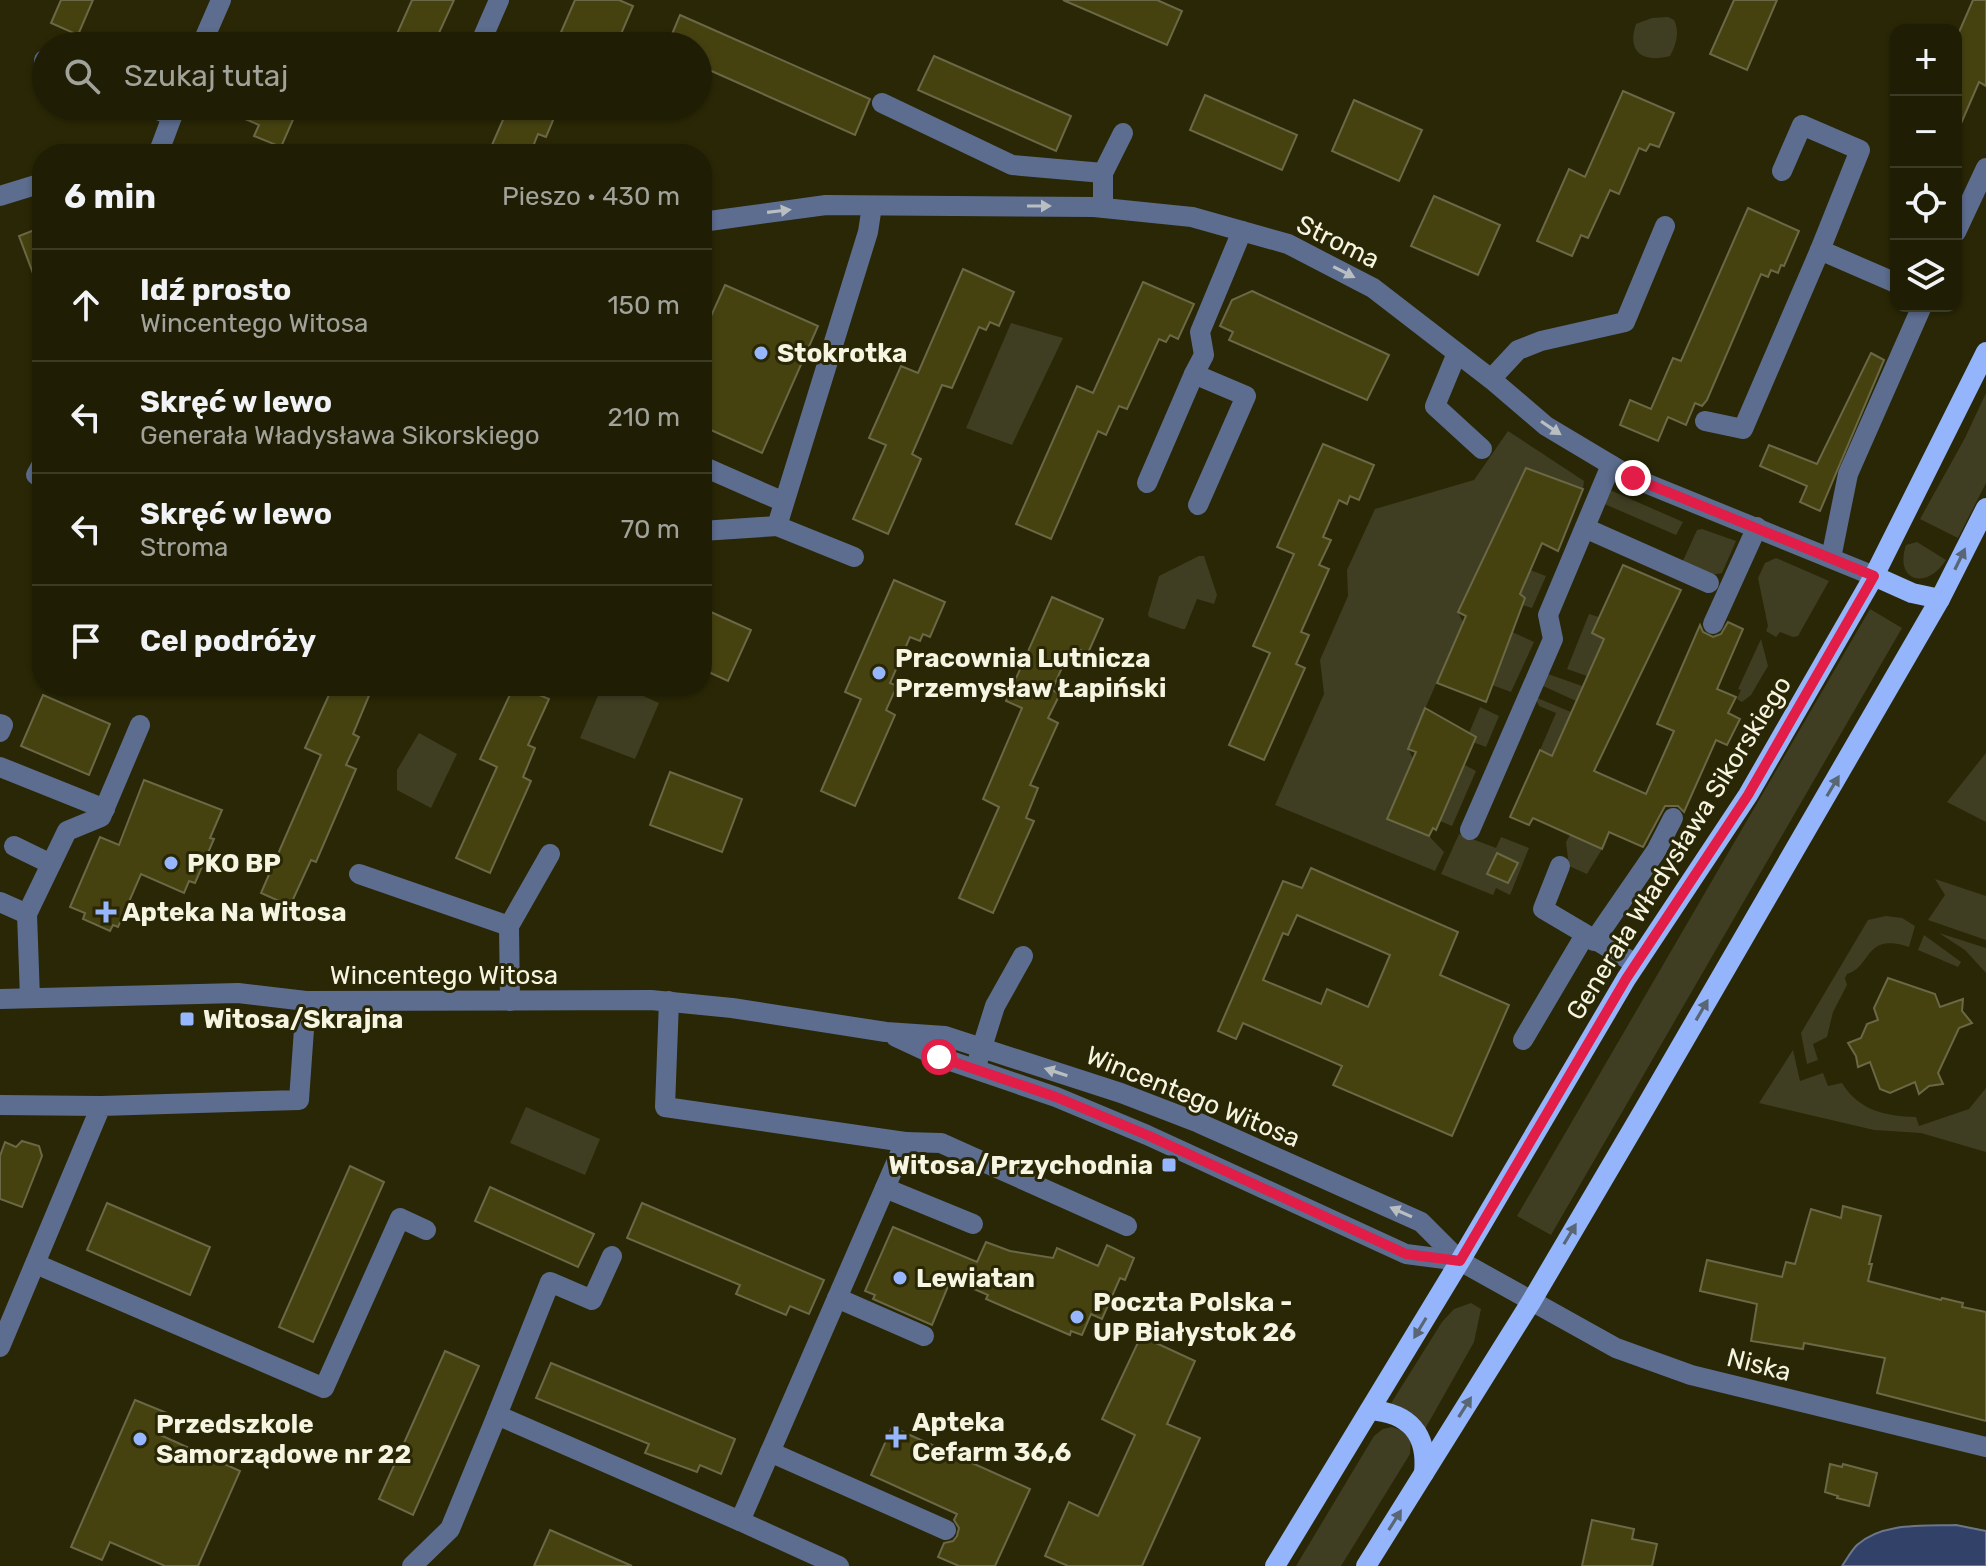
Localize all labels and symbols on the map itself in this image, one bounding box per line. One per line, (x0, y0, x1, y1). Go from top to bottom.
one-way arrow (1027, 200, 1052, 212)
one-way arrow (767, 204, 792, 217)
street label: Stroma (1291, 209, 1385, 275)
one-way arrow (1332, 266, 1355, 279)
place label: Stokrotka (777, 338, 907, 369)
marker: Stokrotka (752, 344, 770, 362)
one-way arrow (1540, 421, 1561, 436)
route end (1615, 460, 1651, 496)
one-way arrow (1953, 547, 1967, 570)
place label: Pracownia Lutnicza Przemysław Łapiński (895, 643, 1166, 704)
marker: Pracownia Lutnicza Przemysław Łapiński (870, 664, 888, 682)
street label: Generała Władysława Sikorskiego (1560, 670, 1798, 1026)
one-way arrow (1826, 775, 1840, 797)
place label: PKO BP (187, 848, 281, 879)
marker: PKO BP (162, 854, 180, 872)
place label: Apteka Na Witosa (122, 897, 347, 928)
marker: Apteka Na Witosa (97, 903, 115, 921)
street label: Wincentego Witosa (330, 960, 558, 991)
one-way arrow (1695, 999, 1709, 1021)
place label: Witosa/Skrajna (203, 1004, 403, 1035)
marker: Witosa/Skrajna (178, 1010, 196, 1028)
route start (921, 1039, 957, 1075)
street label: Wincentego Witosa (1081, 1040, 1305, 1154)
one-way arrow (1044, 1065, 1068, 1077)
place label: Witosa/Przychodnia (889, 1150, 1153, 1181)
marker: Witosa/Przychodnia (1160, 1156, 1178, 1174)
one-way arrow (1389, 1206, 1412, 1219)
one-way arrow (1563, 1223, 1577, 1245)
place label: Lewiatan (916, 1263, 1035, 1294)
marker: Lewiatan (891, 1269, 909, 1287)
place label: Poczta Polska - UP Białystok 26 (1093, 1287, 1296, 1348)
marker: Poczta Polska - UP Białystok 26 (1068, 1308, 1086, 1326)
one-way arrow (1413, 1317, 1427, 1339)
street label: Niska (1724, 1342, 1794, 1388)
one-way arrow (1458, 1396, 1472, 1418)
place label: Apteka Cefarm 36,6 (912, 1407, 1072, 1468)
place label: Przedszkole Samorządowe nr 22 (156, 1409, 411, 1470)
marker: Apteka Cefarm 36,6 (887, 1428, 905, 1446)
marker: Przedszkole Samorządowe nr 22 (131, 1430, 149, 1448)
one-way arrow (1388, 1509, 1403, 1530)

